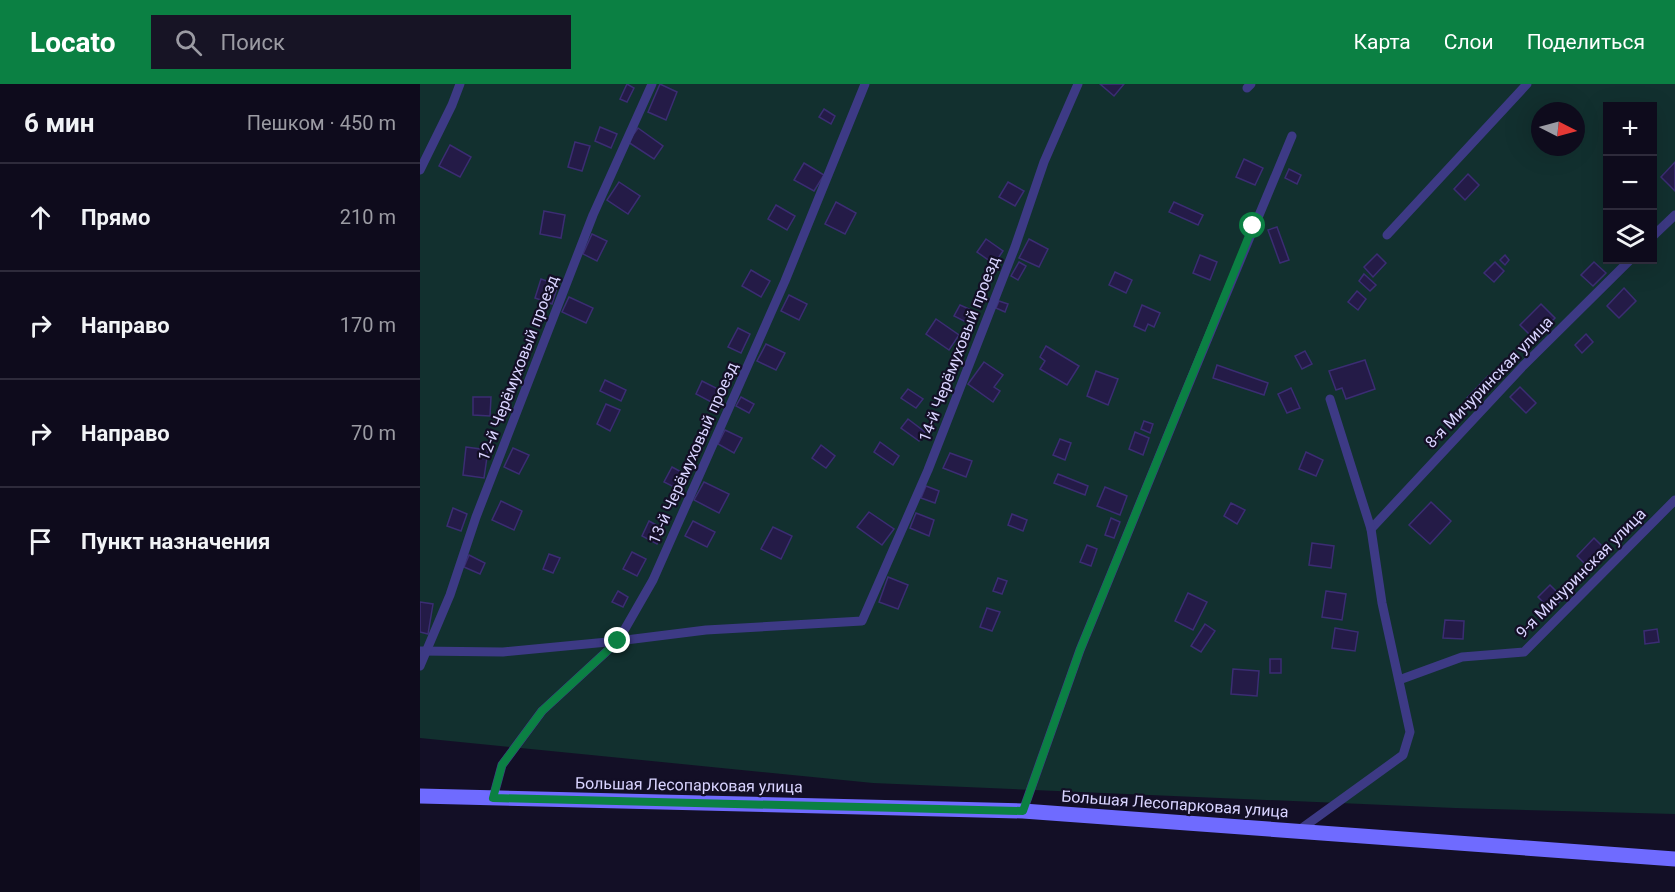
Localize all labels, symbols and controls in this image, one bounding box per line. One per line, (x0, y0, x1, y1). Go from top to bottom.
search box (151, 15, 571, 69)
text: Locato (30, 26, 115, 59)
icon: search (172, 26, 205, 59)
text: Поиск (220, 30, 285, 55)
text: Карта (1354, 30, 1411, 54)
text: Слои (1444, 30, 1494, 54)
text: Поделиться (1527, 30, 1645, 54)
north arrow (1531, 102, 1585, 156)
map controls (1603, 102, 1657, 264)
button: + (1603, 102, 1657, 156)
text: 6 мин (24, 108, 95, 138)
text: Пешком · 450 m (247, 111, 396, 135)
button: − (1603, 156, 1657, 210)
icon: ahead (24, 201, 57, 234)
text: Прямо (81, 205, 150, 230)
text: 210 m (340, 205, 396, 229)
button: layers (1603, 210, 1657, 264)
route start (1239, 212, 1265, 238)
street label: 14-й Черёмуховый проезд (915, 253, 1003, 444)
street label: 12-й Черёмуховый проезд (474, 272, 562, 463)
icon: right (24, 309, 57, 342)
street label: 8-я Мичуринская улица (1421, 312, 1557, 452)
text: Направо (81, 313, 170, 338)
text: 170 m (340, 313, 396, 337)
street label: 13-й Черёмуховый проезд (644, 359, 742, 547)
icon: right (24, 417, 57, 450)
text: Направо (81, 421, 170, 446)
text: 70 m (351, 421, 396, 445)
street label: 9-я Мичуринская улица (1512, 504, 1650, 642)
icon: arrive (24, 525, 57, 558)
text: Пункт назначения (81, 529, 270, 554)
route end (604, 627, 630, 653)
street label: Большая Лесопарковая улица (575, 774, 803, 796)
street label: Большая Лесопарковая улица (1061, 787, 1289, 821)

